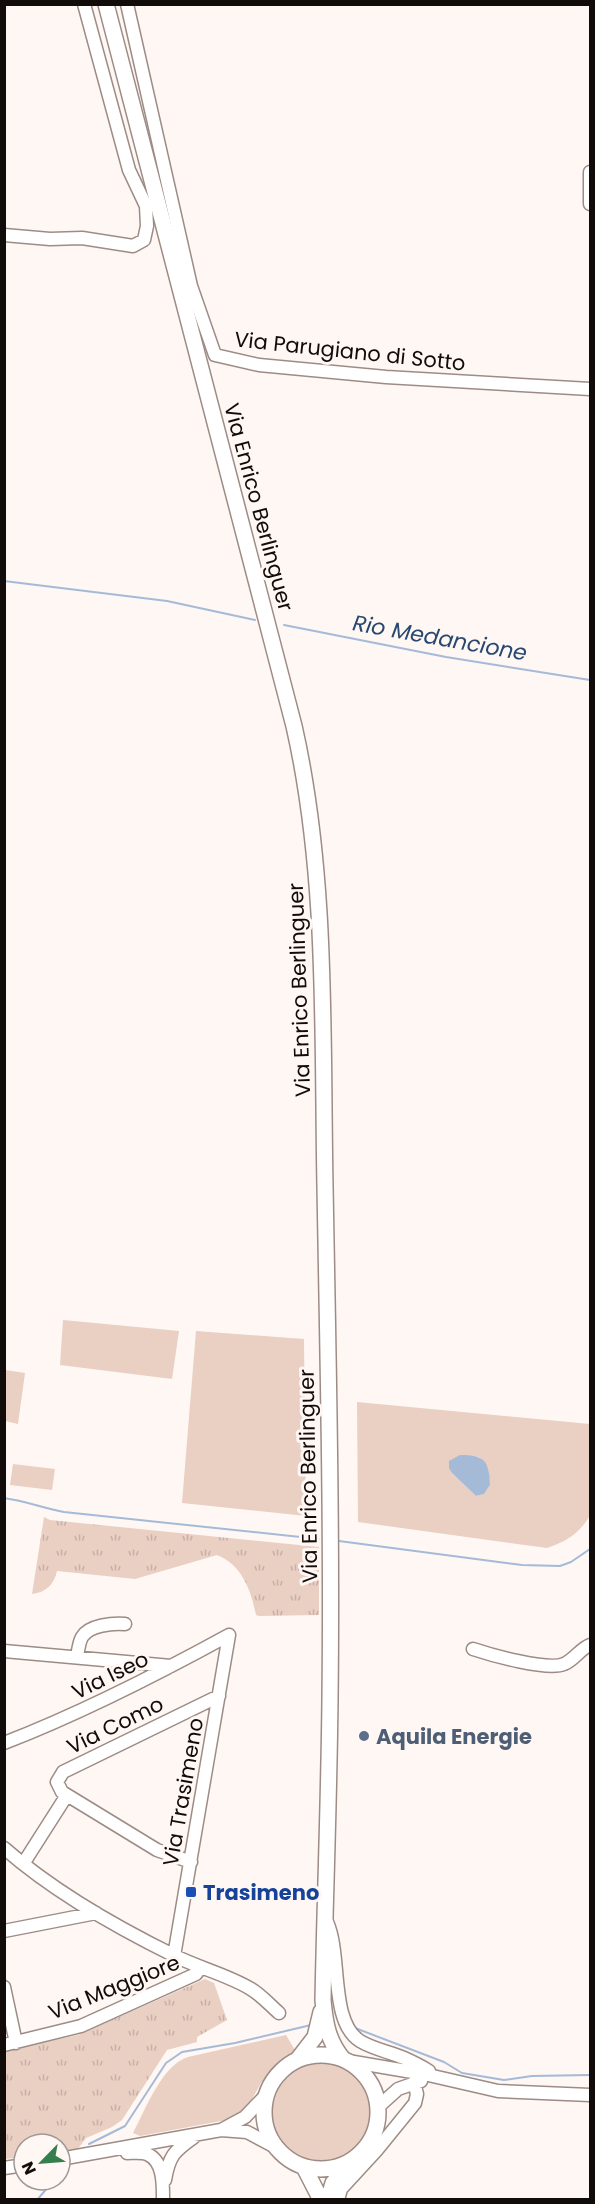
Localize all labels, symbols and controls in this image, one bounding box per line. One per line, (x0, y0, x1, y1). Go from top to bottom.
street label: Via Parugiano di Sotto (233, 324, 467, 378)
street label: Via Enrico Berlinguer (217, 400, 301, 614)
water label: Rio Medancione (350, 607, 530, 669)
street label: Via Enrico Berlinguer (281, 882, 317, 1098)
street label: Via Enrico Berlinguer (292, 1369, 324, 1583)
street label: Via Iseo (67, 1644, 153, 1706)
street label: Via Como (62, 1689, 168, 1761)
street label: Via Trasimeno (156, 1716, 210, 1868)
place label: Aquila Energie (376, 1722, 532, 1751)
marker: Aquila Energie (357, 1729, 371, 1743)
place label: Trasimeno (203, 1878, 319, 1907)
marker: Trasimeno (184, 1885, 198, 1899)
street label: Via Maggiore (44, 1947, 184, 2027)
north arrow (12, 2132, 72, 2192)
text: N (16, 2158, 42, 2178)

